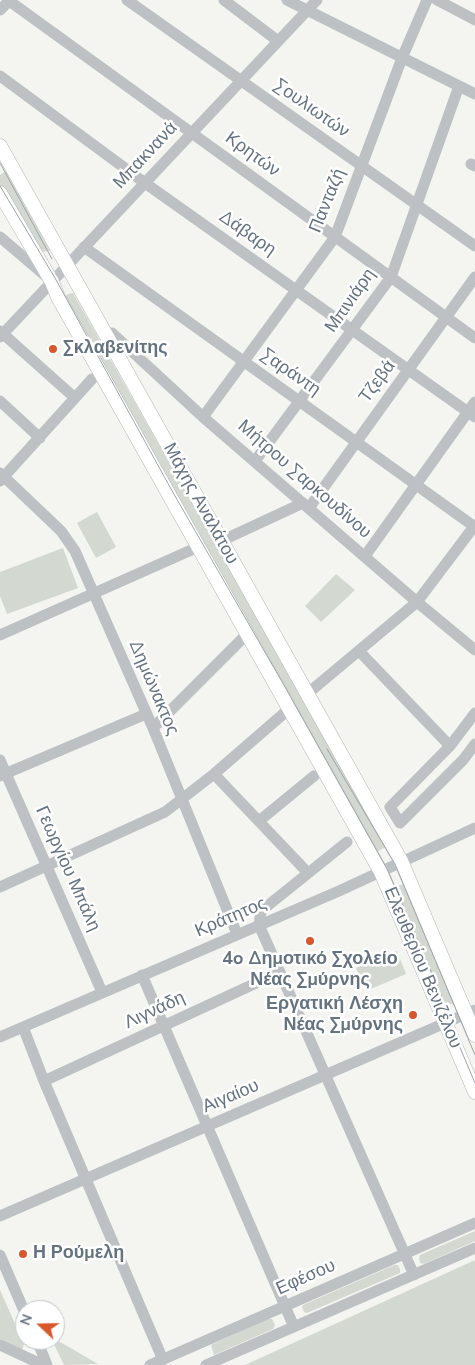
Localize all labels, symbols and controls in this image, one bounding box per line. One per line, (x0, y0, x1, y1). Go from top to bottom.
street label: Σουλιωτών (269, 75, 353, 143)
street label: Μπακνανά (110, 118, 182, 194)
street label: Κρητών (221, 128, 283, 182)
street label: Πανταζή (305, 166, 351, 236)
street label: Δάβαρη (214, 207, 280, 261)
street label: Μπινιάρη (321, 265, 381, 337)
place label: Σκλαβενίτης (63, 338, 168, 360)
marker: Σκλαβενίτης (47, 343, 59, 355)
street label: Σαράντη (256, 345, 324, 401)
street label: Τζεβά (355, 356, 401, 408)
street label: Μήτρου Σαρκουδίνου (233, 416, 375, 544)
street label: Μάχης Αναλάτου (158, 440, 242, 568)
street label: Δημώνακτος (123, 637, 183, 739)
street label: Γεωργίου Μπάλη (30, 803, 104, 935)
street label: Ελευθερίου Βενιζέλου (378, 884, 466, 1052)
street label: Κράτητος (192, 893, 270, 943)
marker: 4o Δημοτικό Σχολείο Νέας Σμύρνης (304, 935, 316, 947)
place label: 4o Δημοτικό Σχολείο Νέας Σμύρνης (222, 949, 398, 992)
street label: Λιγνάδη (121, 988, 189, 1034)
place label: Εργατική Λέσχη Νέας Σμύρνης (266, 994, 403, 1036)
marker: Εργατική Λέσχη Νέας Σμύρνης (407, 1009, 419, 1021)
street label: Αιγαίου (200, 1075, 262, 1119)
place label: Η Ρούμελη (33, 1243, 124, 1265)
marker: Η Ρούμελη (17, 1248, 29, 1260)
street label: Εφέσου (273, 1255, 339, 1301)
north arrow (15, 1300, 65, 1350)
text: N (16, 1312, 37, 1328)

